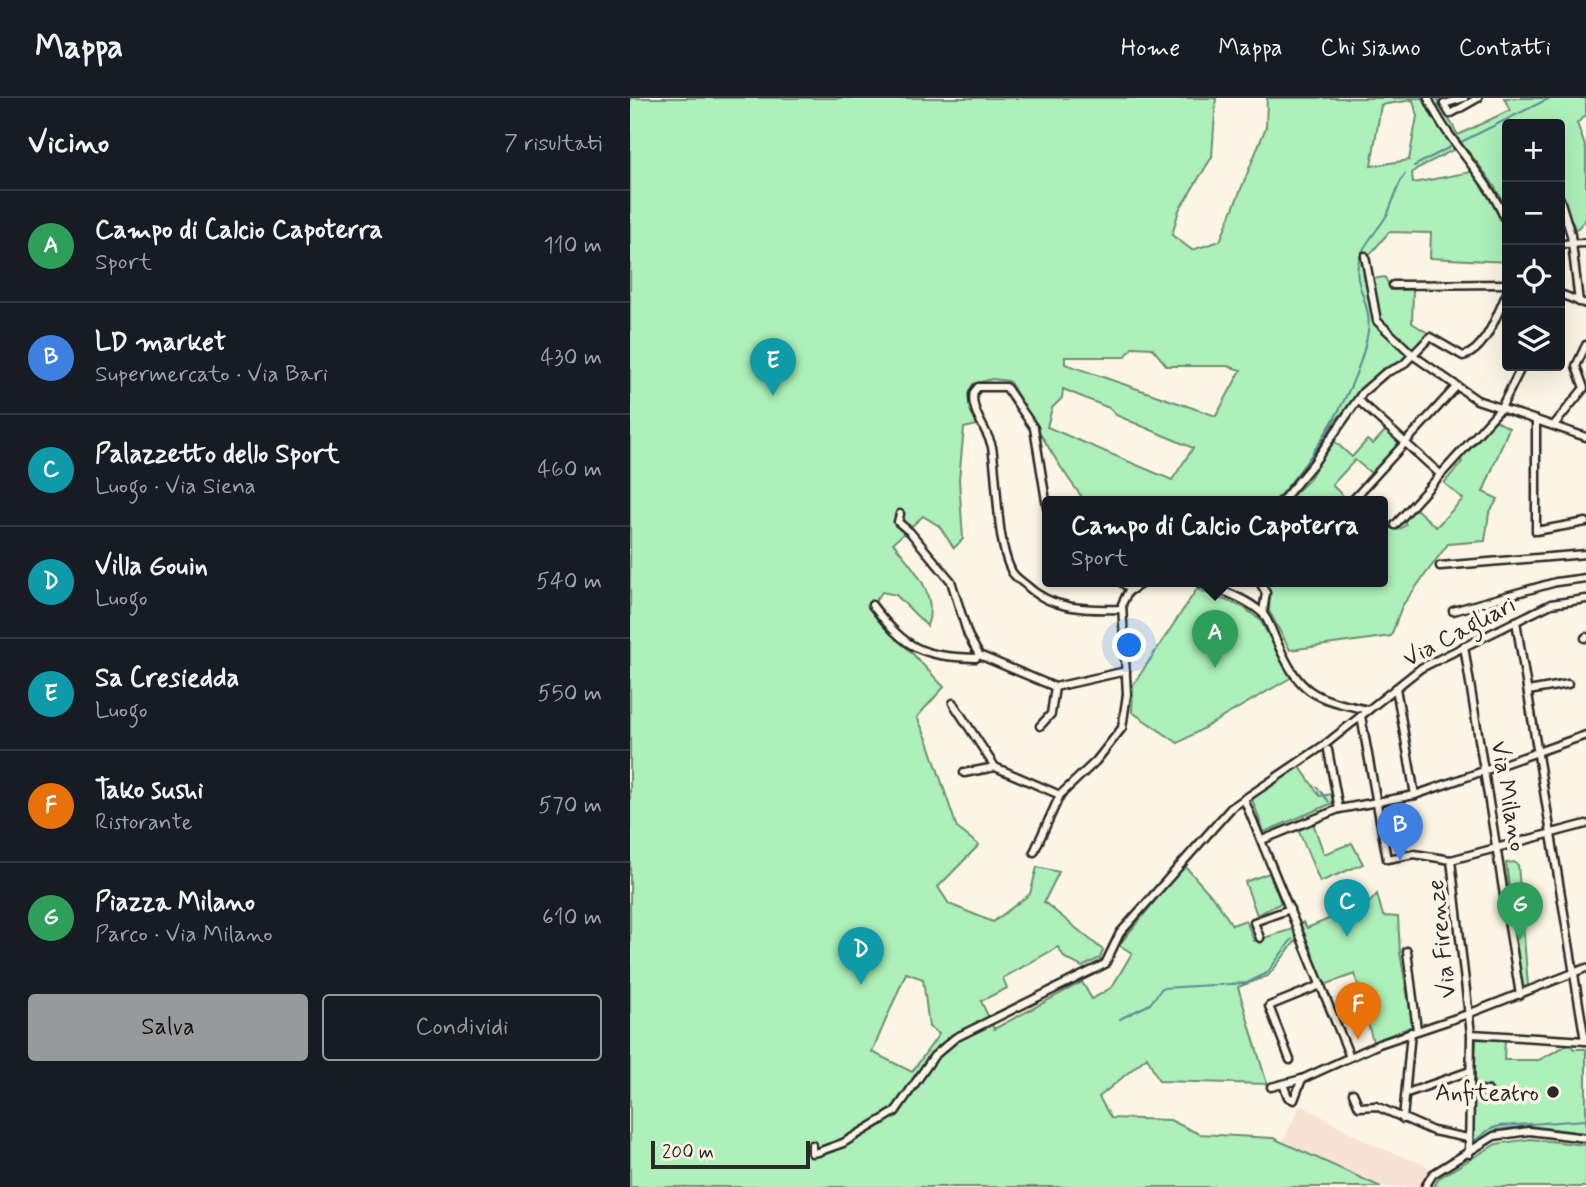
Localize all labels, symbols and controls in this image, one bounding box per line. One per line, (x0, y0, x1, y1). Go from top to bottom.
text: Mappa (35, 26, 123, 70)
text: Home (1121, 33, 1180, 64)
text: Mappa (1218, 33, 1282, 64)
text: Chi siamo (1320, 33, 1421, 64)
text: Contatti (1459, 33, 1551, 64)
map controls (1502, 119, 1565, 371)
button: + (1502, 119, 1565, 182)
text: Vicino (28, 124, 109, 163)
text: 7 risultati (504, 129, 602, 159)
button: − (1502, 182, 1565, 245)
text: Campo di Calcio Capoterra (95, 214, 383, 248)
text: A (43, 231, 59, 261)
text: 110 m (543, 231, 602, 261)
button: locate (1502, 245, 1565, 308)
text: Sport (95, 248, 152, 278)
button: layers (1502, 308, 1565, 371)
text: LD market (95, 326, 226, 360)
pin: E (750, 338, 796, 396)
text: B (44, 343, 58, 373)
text: 430 m (541, 343, 602, 373)
text: Supermercato · Via Bari (95, 360, 328, 390)
text: Palazzetto dello Sport (95, 438, 340, 472)
text: C (43, 455, 59, 485)
text: 460 m (538, 455, 602, 485)
text: Luogo · Via Siena (95, 472, 256, 502)
popup (1042, 496, 1388, 587)
text: Campo di Calcio Capoterra (1071, 510, 1359, 544)
text: Sport (1071, 544, 1128, 574)
text: Villa Gouin (95, 550, 208, 584)
text: D (43, 567, 59, 597)
text: 540 m (536, 567, 602, 597)
text: Luogo (95, 584, 148, 614)
street label: Via Cagliari (1398, 590, 1523, 678)
pin: A (1192, 610, 1238, 668)
your location (1112, 628, 1146, 662)
text: Sa Cresiedda (95, 662, 239, 696)
text: E (44, 679, 58, 709)
text: 550 m (538, 679, 602, 709)
text: Luogo (95, 696, 148, 726)
street label: Via Milano (1483, 739, 1532, 854)
text: Tako sushi (95, 774, 204, 808)
text: F (45, 791, 57, 821)
text: 570 m (538, 791, 602, 821)
pin: B (1377, 803, 1423, 861)
text: Ristorante (95, 808, 193, 838)
street label: Via Firenze (1421, 878, 1464, 1000)
pin: C (1324, 879, 1370, 937)
pin: G (1497, 882, 1543, 940)
text: Piazza Milano (95, 886, 255, 920)
text: G (43, 903, 59, 933)
text: 610 m (542, 903, 602, 933)
text: Parco · Via Milano (95, 920, 273, 950)
pin: D (838, 927, 884, 985)
pin: F (1335, 982, 1381, 1040)
button: Salva (28, 994, 308, 1061)
button: Condividi (322, 994, 602, 1061)
place label: Anfiteatro (1435, 1078, 1539, 1109)
marker: Anfiteatro (1545, 1084, 1561, 1100)
scale bar (651, 1138, 810, 1170)
text: 200 m (662, 1140, 714, 1165)

